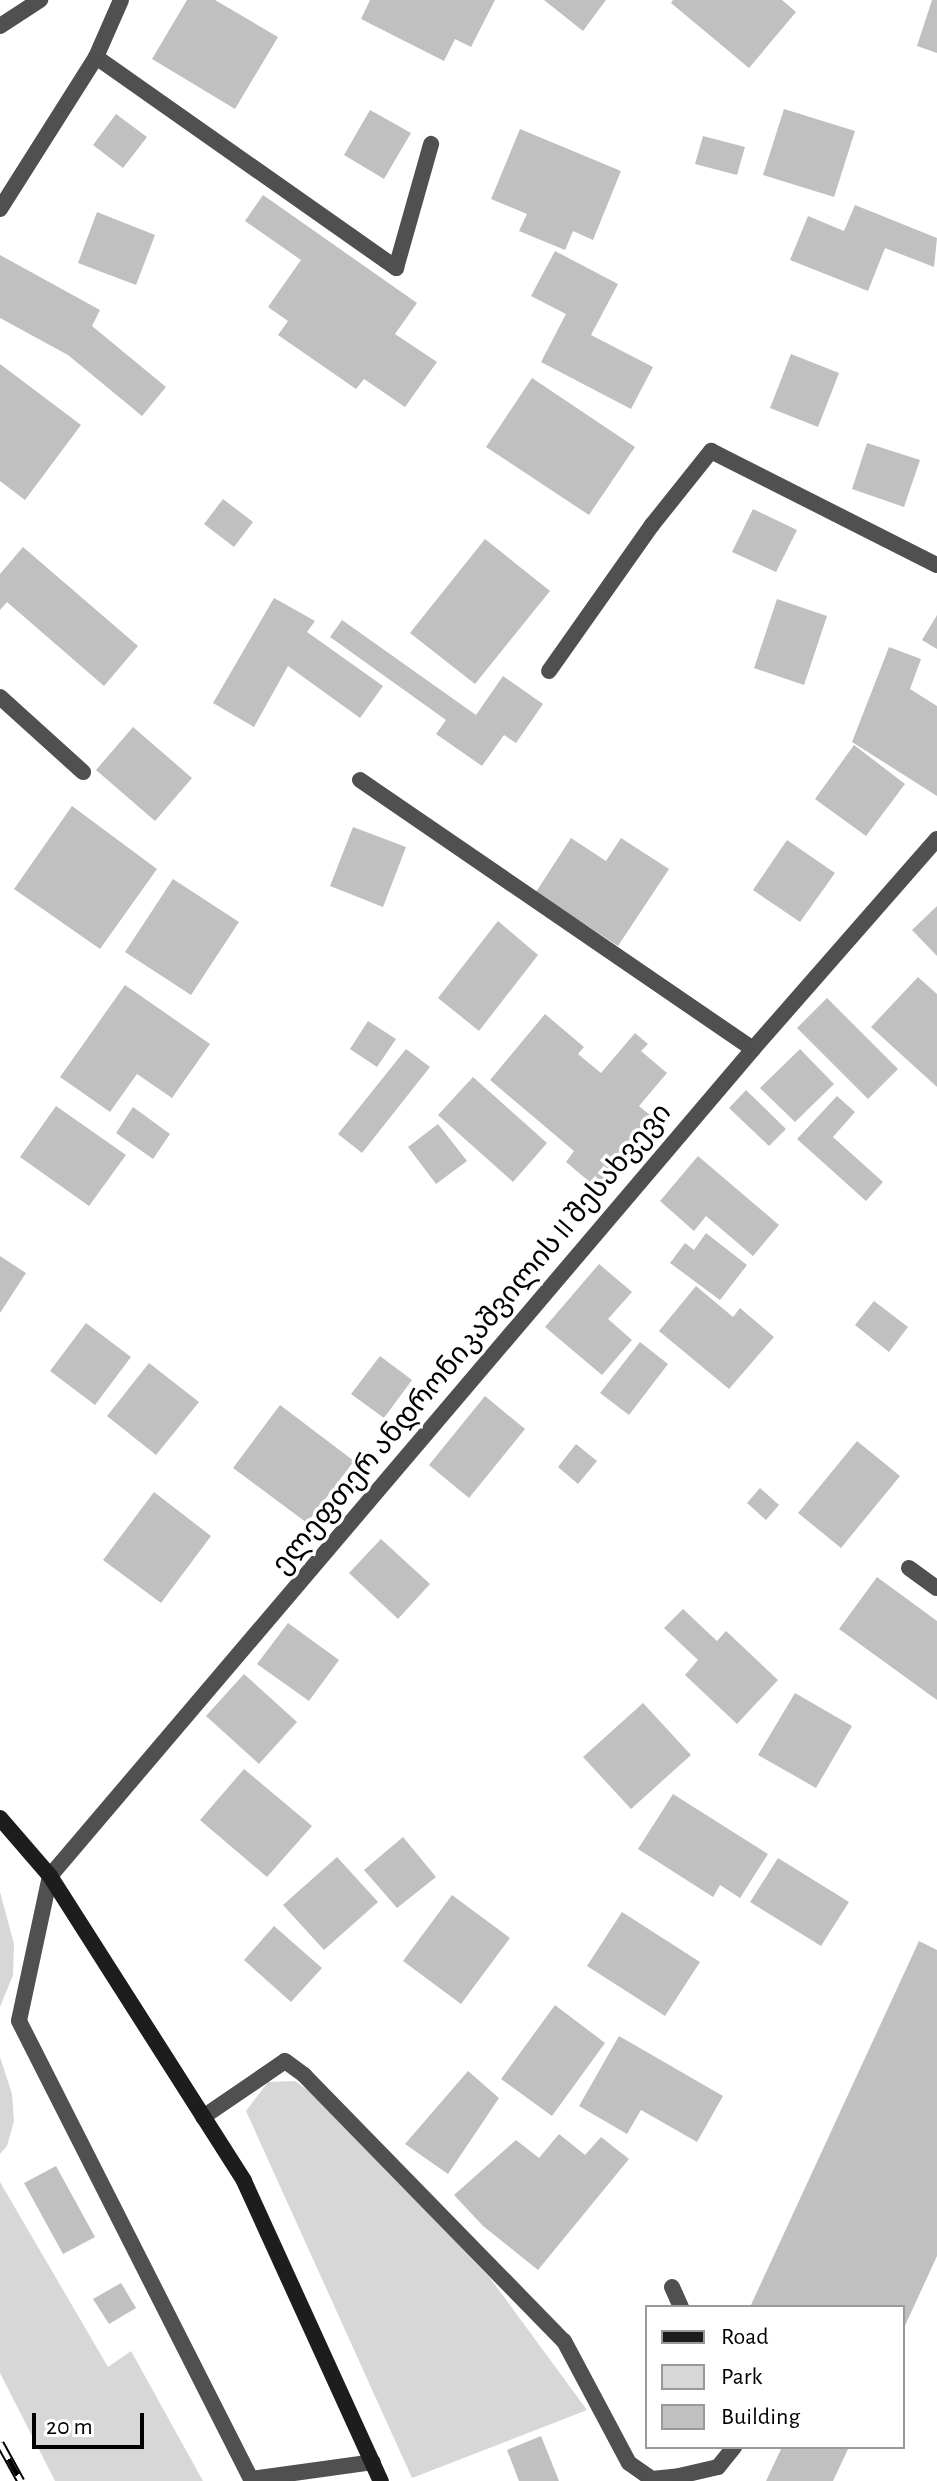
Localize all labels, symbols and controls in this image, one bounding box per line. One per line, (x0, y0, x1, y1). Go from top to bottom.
street label: ელეფთერ ანდრონიკაშვილის II შესახვევი (265, 1097, 679, 1581)
legend (645, 2305, 905, 2449)
text: Road (721, 2325, 769, 2349)
text: Park (721, 2365, 762, 2389)
scale bar (36, 2397, 148, 2447)
text: Building (721, 2405, 800, 2429)
text: 20 m (46, 2415, 93, 2439)

